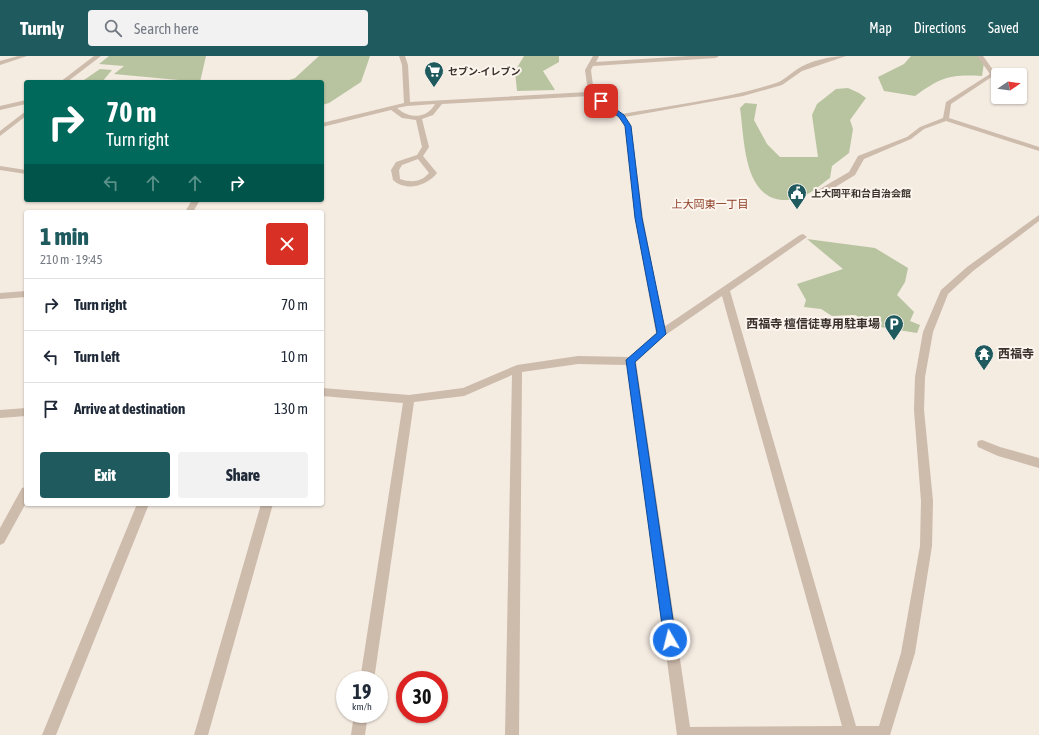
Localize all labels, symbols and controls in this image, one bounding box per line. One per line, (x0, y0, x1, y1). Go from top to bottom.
search box (88, 10, 368, 46)
text: Turnly (20, 17, 64, 39)
icon: search (102, 17, 124, 39)
text: Search here (134, 20, 199, 37)
text: Map (869, 20, 892, 36)
text: Directions (914, 20, 966, 36)
text: Saved (988, 20, 1019, 36)
supermarket icon: セブン-イレブン (423, 60, 445, 88)
place label: セブン-イレブン (448, 66, 521, 77)
north arrow (991, 68, 1027, 104)
map controls (991, 68, 1027, 104)
pin (584, 84, 618, 118)
icon: arrive (590, 90, 612, 112)
icon: right (40, 96, 92, 148)
text: 70 m (106, 96, 156, 128)
text: Turn right (106, 129, 169, 150)
icon: left (100, 172, 122, 194)
icon: ahead (142, 172, 164, 194)
icon: ahead (184, 172, 206, 194)
icon: right (226, 172, 248, 194)
public building icon: 上大岡平和台自治会館 (786, 182, 808, 210)
place label: 上大岡平和台自治会館 (811, 188, 911, 199)
district label: 上大岡東一丁目 (672, 198, 749, 210)
text: 1 min (40, 223, 89, 250)
button: close (266, 223, 308, 265)
text: 210 m · 19:45 (40, 252, 103, 267)
icon: right (40, 294, 62, 316)
text: Turn right (74, 296, 127, 313)
text: 70 m (281, 296, 308, 313)
parking icon: 西福寺 檀信徒専用駐車場 (883, 313, 905, 341)
place label: 西福寺 檀信徒専用駐車場 (746, 317, 880, 331)
temple icon: 西福寺 (973, 343, 995, 371)
icon: left (40, 346, 62, 368)
place label: 西福寺 (998, 347, 1034, 361)
text: Turn left (74, 348, 120, 365)
text: 10 m (281, 348, 308, 365)
icon: arrive (40, 398, 62, 420)
text: Arrive at destination (74, 400, 185, 417)
text: 130 m (274, 400, 308, 417)
button: Exit (40, 452, 170, 498)
button: Share (178, 452, 308, 498)
position arrow (649, 619, 691, 661)
speed limit sign: 30 (396, 671, 448, 723)
text: 19 (353, 680, 371, 703)
text: km/h (352, 701, 372, 712)

